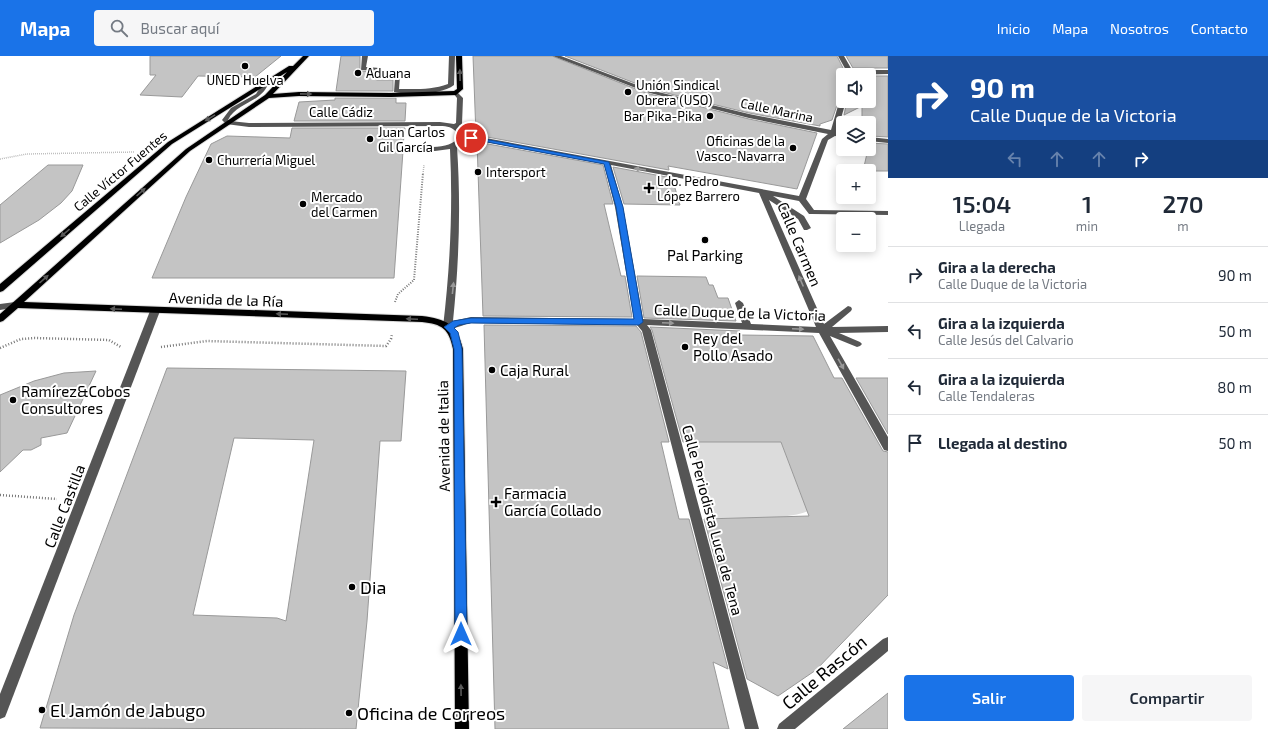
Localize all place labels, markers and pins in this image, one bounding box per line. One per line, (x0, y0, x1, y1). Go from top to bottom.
marker: UNED Huelva (240, 61, 250, 71)
place label: Aduana (366, 65, 411, 81)
marker: Aduana (353, 68, 363, 78)
place label: UNED Huelva (206, 72, 284, 88)
place label: Unión Sindical Obrera (USO) (636, 77, 720, 108)
marker: Unión Sindical Obrera (USO) (623, 87, 633, 97)
place label: Bar Pika-Pika (624, 108, 702, 124)
marker: Bar Pika-Pika (705, 111, 715, 121)
pin (454, 121, 488, 155)
place label: Juan Carlos Gil García (378, 124, 445, 155)
place label: Oficinas de la Vasco-Navarra (696, 133, 785, 164)
marker: Juan Carlos Gil García (365, 134, 375, 144)
marker: Oficinas de la Vasco-Navarra (788, 143, 798, 153)
place label: Churrería Miguel (217, 152, 315, 168)
marker: Churrería Miguel (204, 155, 214, 165)
place label: Intersport (486, 164, 546, 180)
marker: Intersport (473, 167, 483, 177)
place label: Ldo. Pedro López Barrero (657, 173, 740, 204)
marker: Ldo. Pedro López Barrero (644, 183, 654, 193)
place label: Mercado del Carmen (311, 189, 378, 220)
marker: Mercado del Carmen (298, 199, 308, 209)
marker: Pal Parking (700, 235, 710, 245)
place label: Pal Parking (667, 246, 744, 264)
place label: Rey del Pollo Asado (693, 329, 773, 364)
marker: Rey del Pollo Asado (680, 342, 690, 352)
place label: Caja Rural (500, 361, 569, 380)
marker: Caja Rural (487, 365, 497, 375)
place label: Ramírez&Cobos Consultores (21, 382, 130, 417)
marker: Ramírez&Cobos Consultores (8, 395, 18, 405)
place label: Farmacia García Collado (504, 484, 601, 519)
marker: Farmacia García Collado (491, 497, 501, 507)
place label: Dia (360, 576, 386, 598)
marker: Dia (347, 582, 357, 592)
place label: El Jamón de Jabugo (50, 699, 205, 721)
place label: Oficina de Correos (357, 702, 505, 724)
marker: El Jamón de Jabugo (37, 705, 47, 715)
marker: Oficina de Correos (344, 708, 354, 718)

